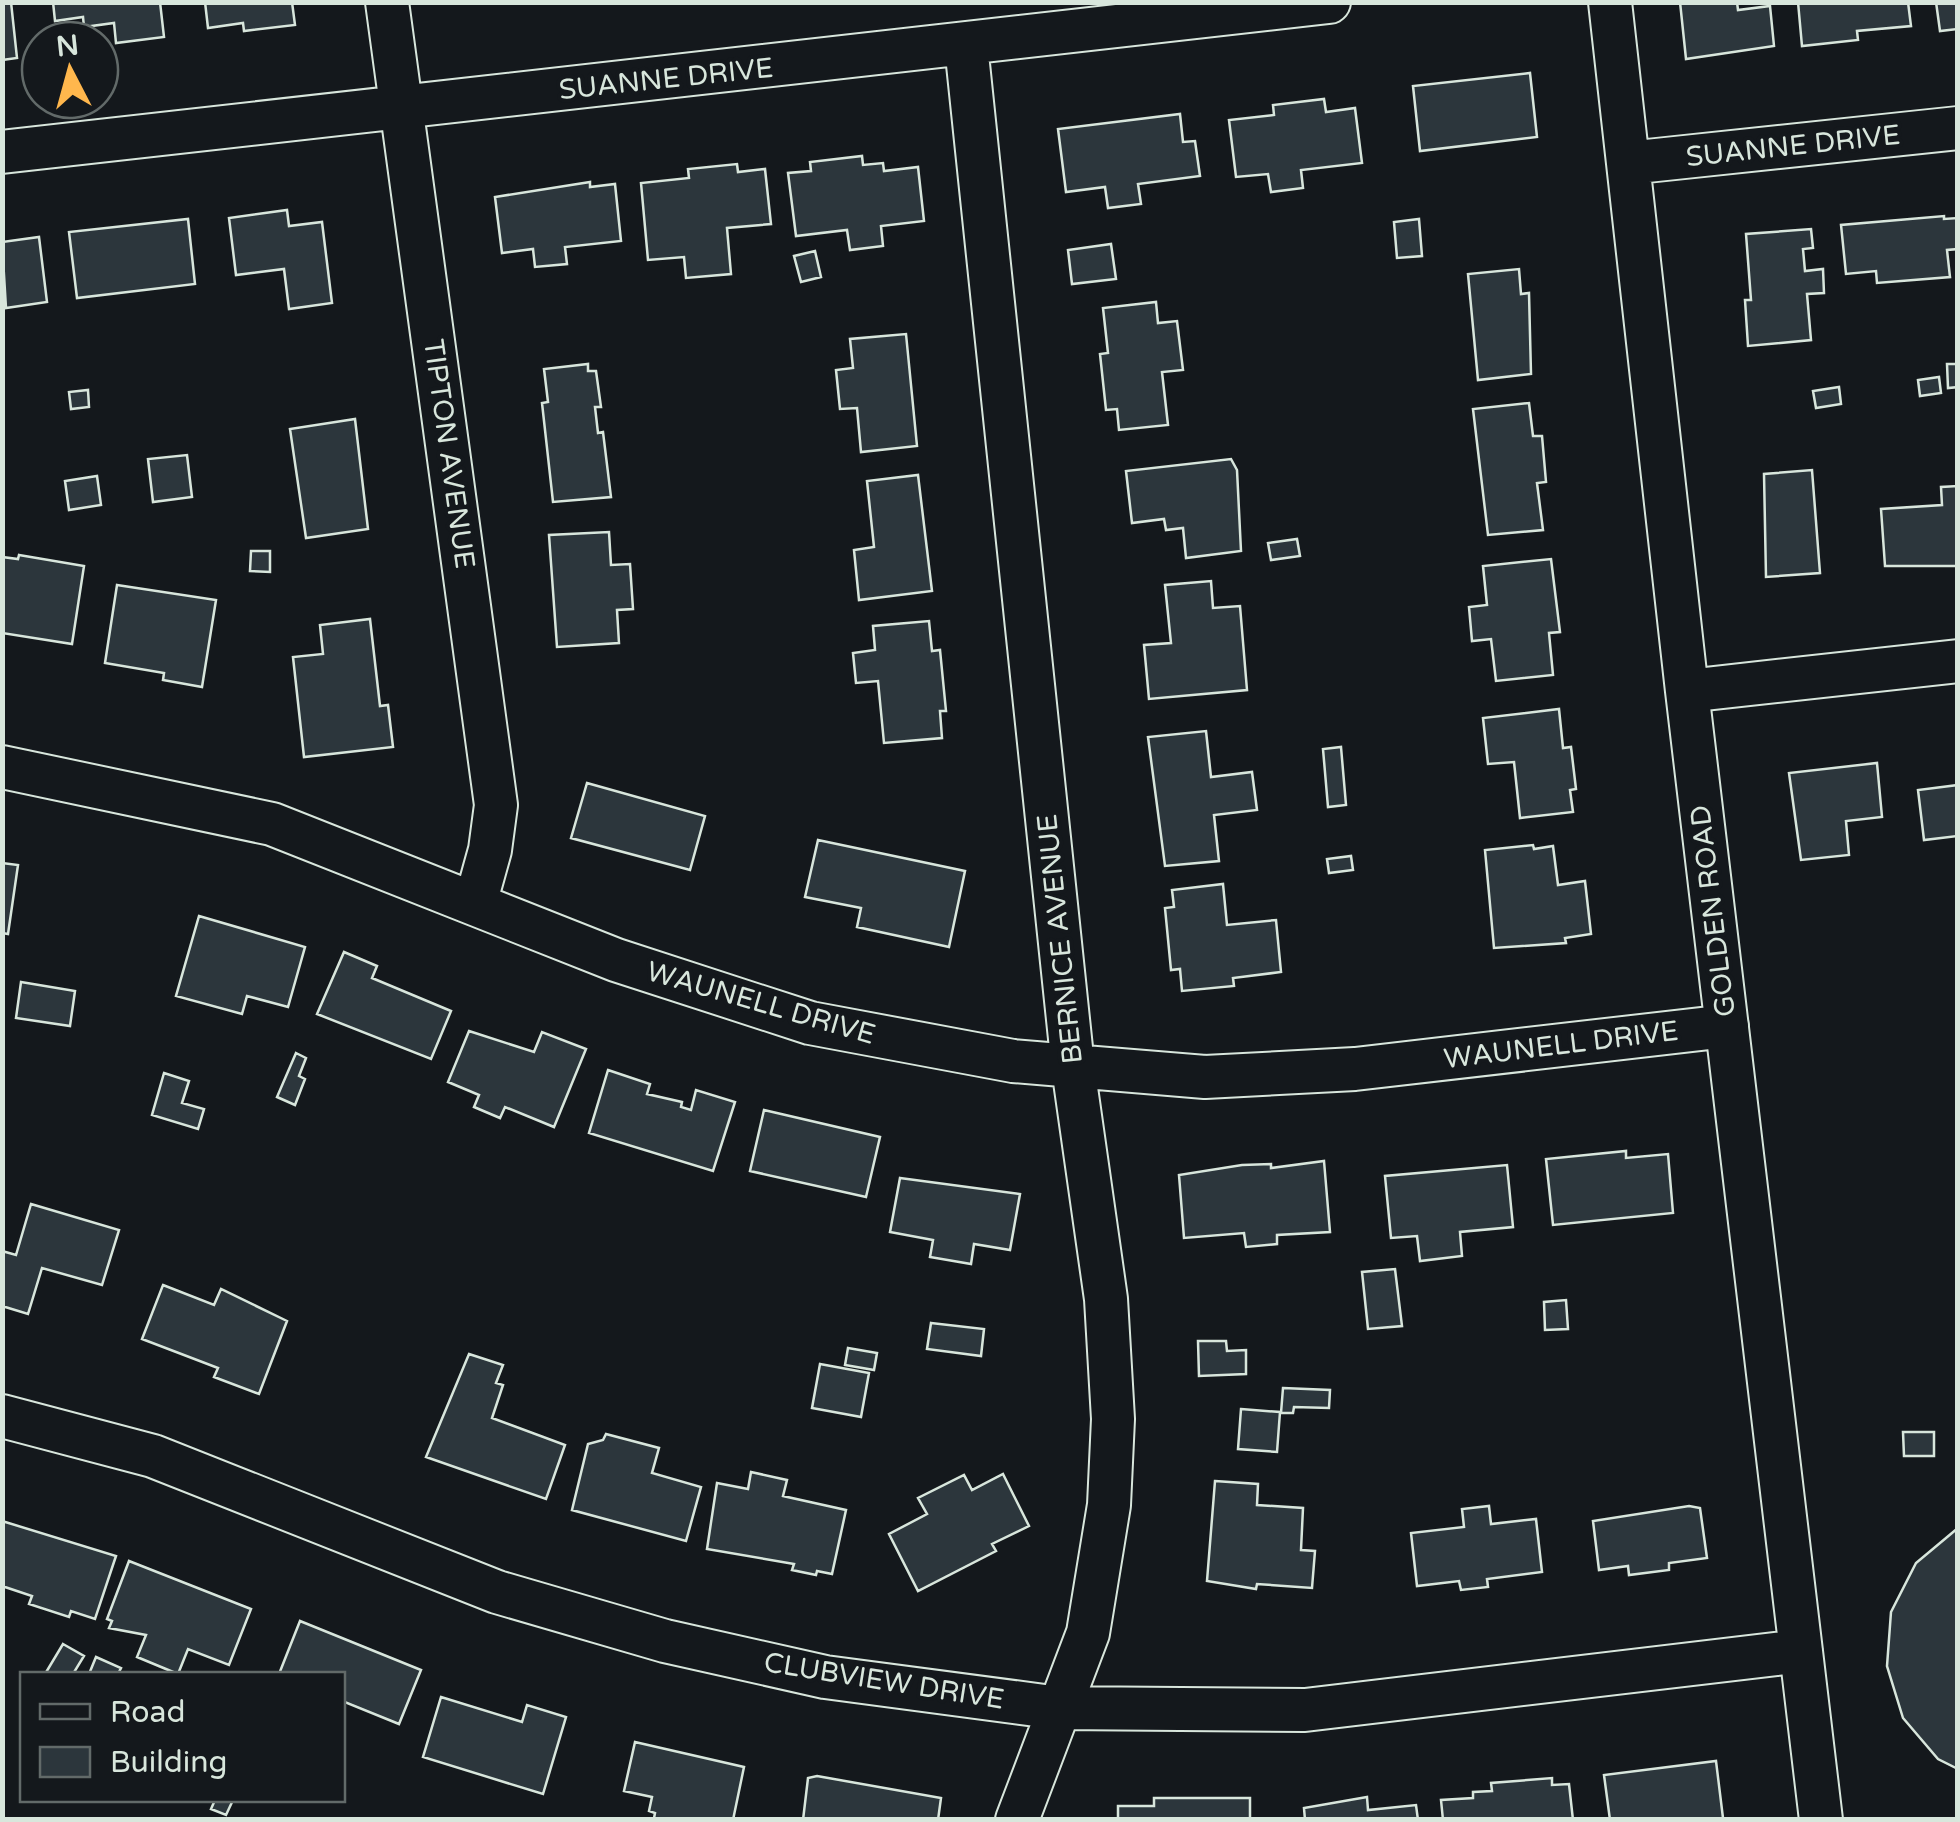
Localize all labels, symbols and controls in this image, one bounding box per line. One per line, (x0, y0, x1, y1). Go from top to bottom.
north arrow (20, 20, 120, 120)
text: N (55, 28, 80, 64)
street label: SUANNE DRIVE (557, 51, 775, 107)
street label: SUANNE DRIVE (1684, 118, 1902, 174)
street label: TIPTON AVENUE (416, 337, 482, 571)
street label: GOLDEN ROAD (1683, 803, 1743, 1019)
street label: BERNICE AVENUE (1030, 813, 1090, 1065)
street label: WAUNELL DRIVE (643, 954, 879, 1052)
street label: WAUNELL DRIVE (1442, 1014, 1680, 1076)
street label: CLUBVIEW DRIVE (762, 1645, 1006, 1717)
legend (20, 1672, 345, 1802)
text: Road (110, 1694, 185, 1731)
text: Building (110, 1744, 227, 1781)

